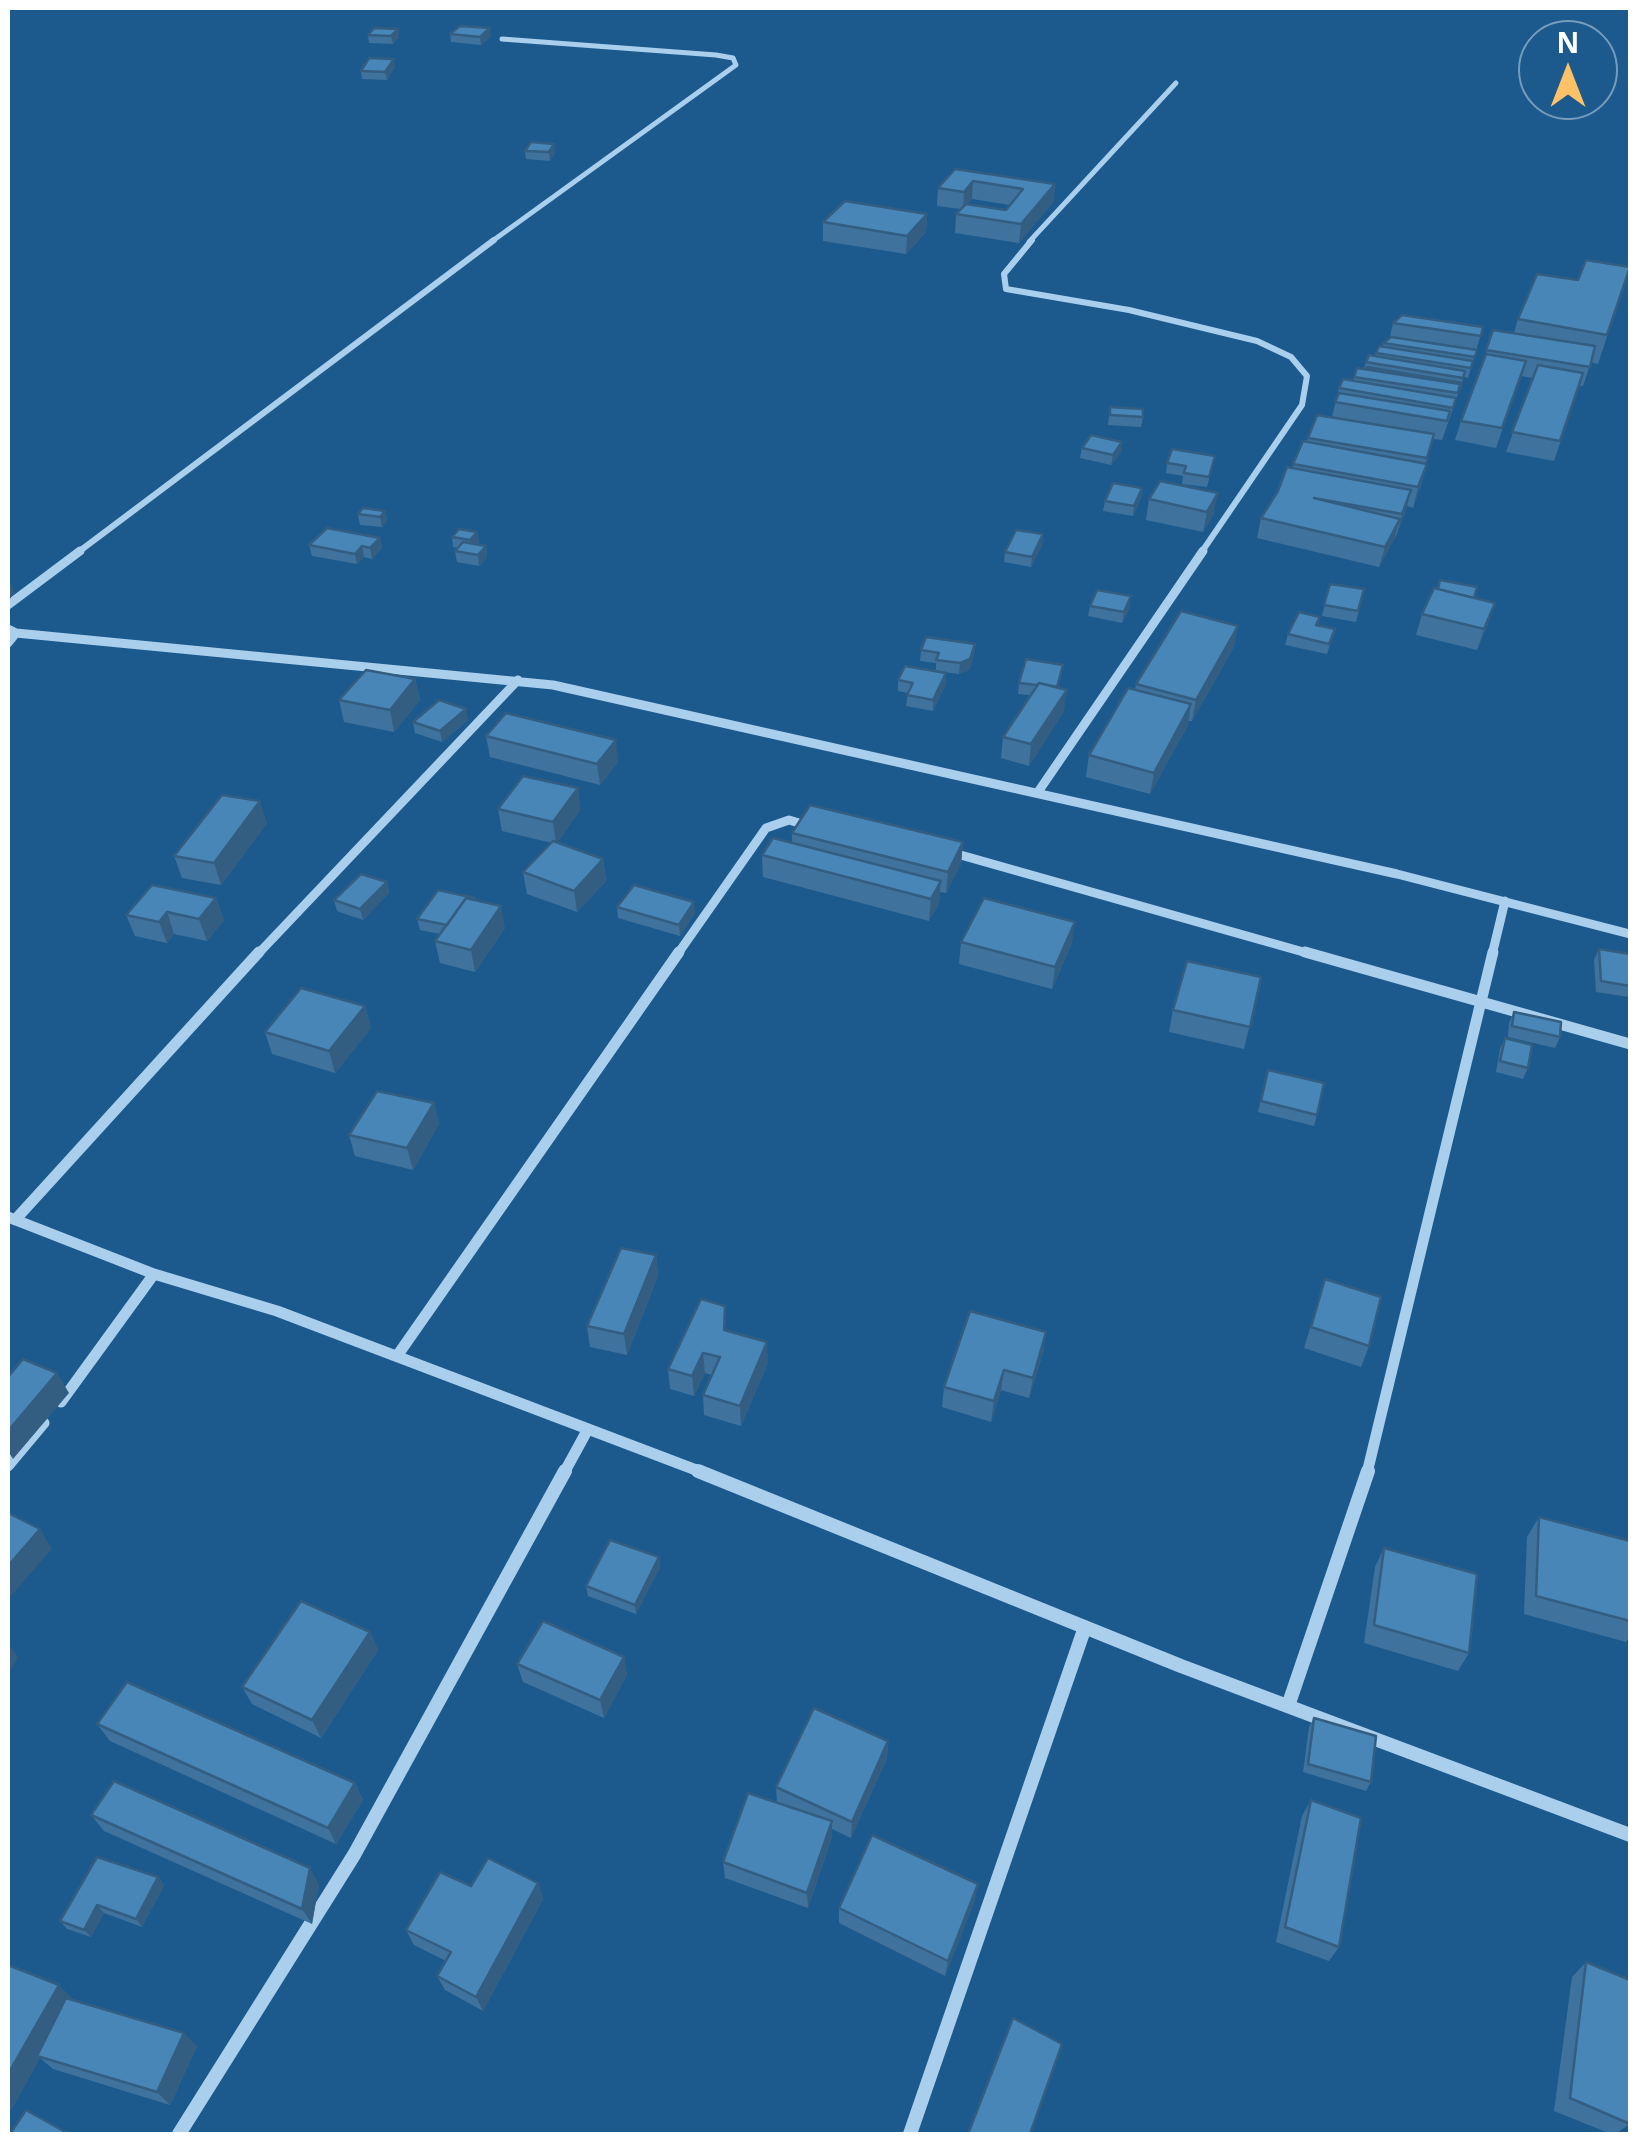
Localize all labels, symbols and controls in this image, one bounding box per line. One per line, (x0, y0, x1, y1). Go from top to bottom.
north arrow (1518, 20, 1618, 120)
text: N (1557, 23, 1579, 61)

